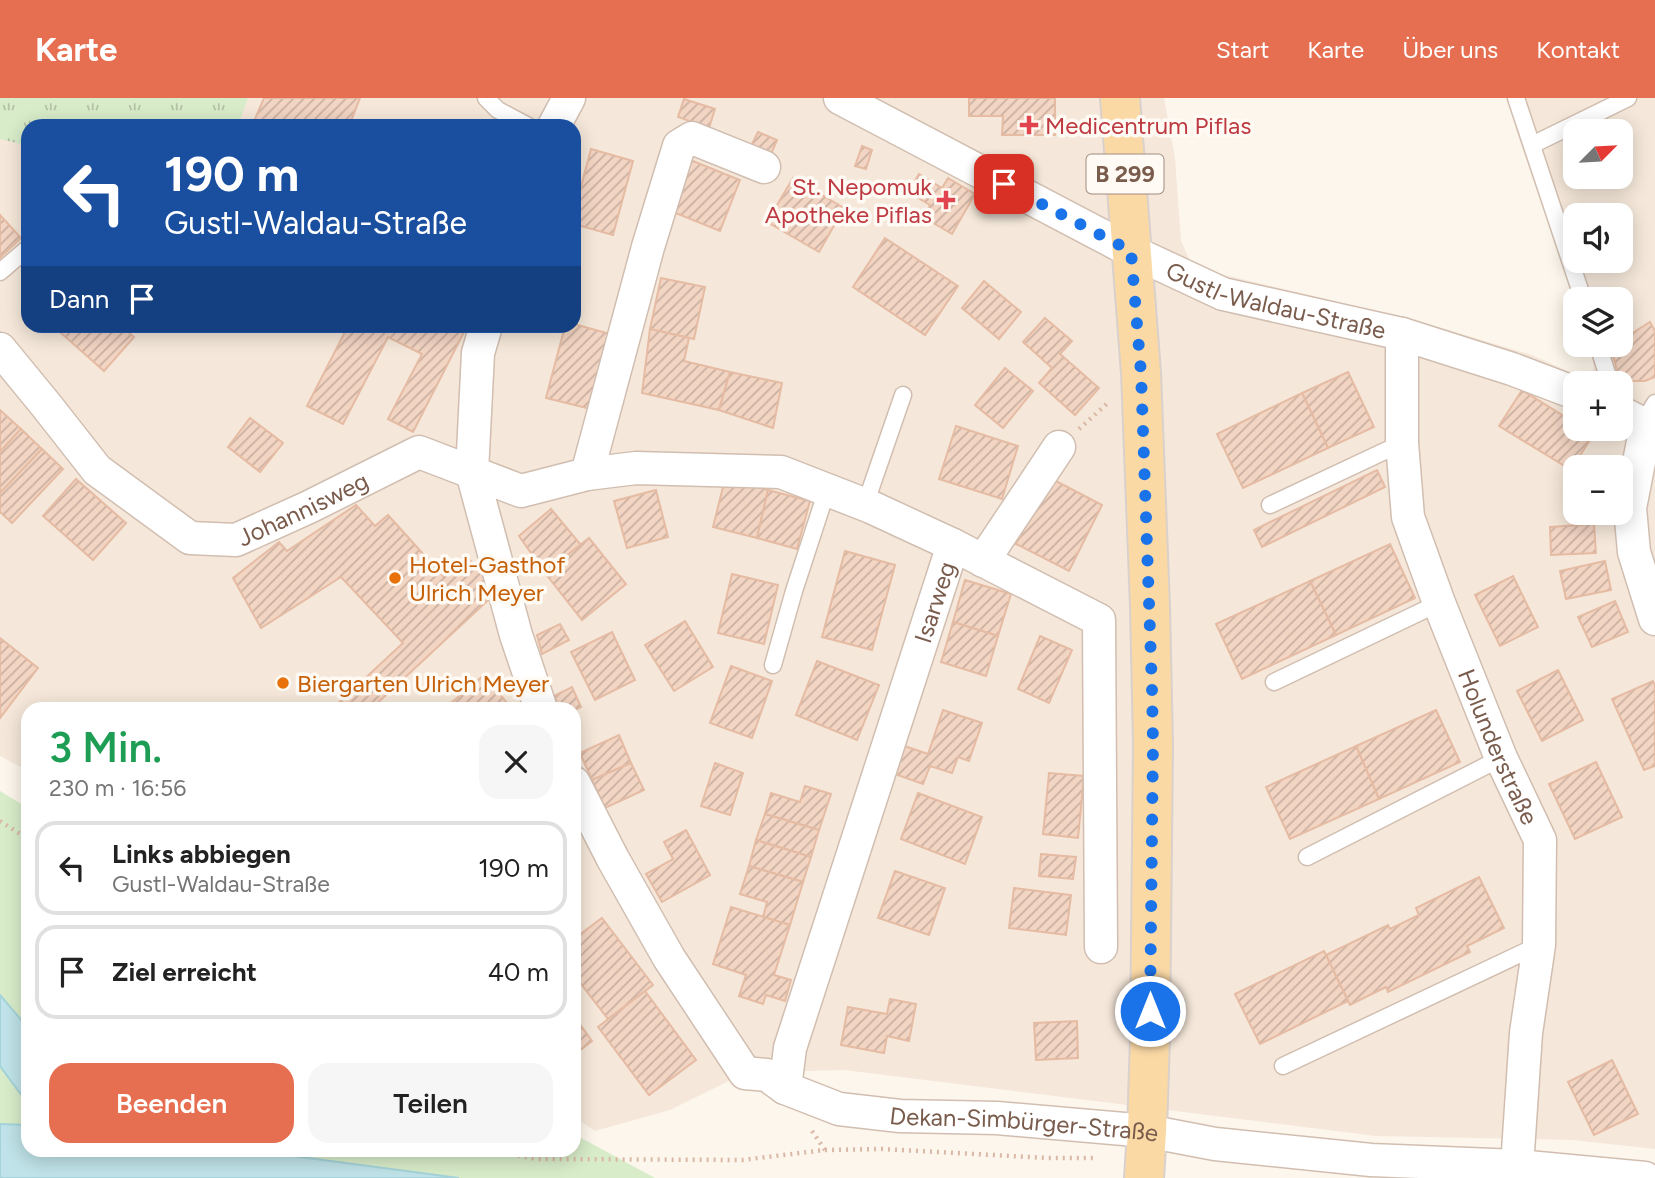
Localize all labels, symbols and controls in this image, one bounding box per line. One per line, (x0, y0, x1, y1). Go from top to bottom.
text: Karte (35, 30, 117, 69)
text: Start (1216, 35, 1269, 64)
text: Karte (1307, 35, 1364, 64)
text: Über uns (1402, 35, 1498, 64)
text: Kontakt (1536, 35, 1620, 64)
place label: Medicentrum Piflas (1045, 111, 1251, 140)
marker: Medicentrum Piflas (1019, 115, 1039, 135)
north arrow (1563, 119, 1633, 189)
map controls (1563, 119, 1633, 525)
text: 190 m (164, 144, 299, 203)
icon: left (49, 147, 140, 238)
pin (974, 154, 1034, 214)
road number: B 299 (1086, 155, 1164, 194)
icon: arrive (985, 165, 1023, 203)
place label: St. Nepomuk Apotheke Piflas (765, 172, 932, 229)
marker: St. Nepomuk Apotheke Piflas (938, 192, 954, 208)
button: sound (1563, 203, 1633, 273)
text: Gustl-Waldau-Straße (164, 204, 467, 242)
street label: Gustl-Waldau-Straße (1162, 255, 1389, 344)
icon: arrive (123, 280, 161, 318)
text: Dann (49, 283, 109, 315)
button: layers (1563, 287, 1633, 357)
button: + (1563, 371, 1633, 441)
button: − (1563, 455, 1633, 525)
street label: Johannisweg (233, 465, 373, 552)
place label: Hotel-Gasthof Ulrich Meyer (409, 550, 565, 607)
street label: Isarweg (908, 558, 961, 646)
marker: Hotel-Gasthof Ulrich Meyer (387, 570, 403, 586)
street label: Holunderstraße (1452, 664, 1545, 829)
place label: Biergarten Ulrich Meyer (297, 669, 549, 698)
marker: Biergarten Ulrich Meyer (275, 675, 291, 691)
text: 3 Min. (49, 722, 162, 773)
button: close (479, 725, 553, 799)
text: 230 m · 16:56 (49, 774, 186, 802)
text: Links abbiegen (112, 838, 291, 870)
icon: left (53, 849, 91, 887)
text: 190 m (478, 852, 549, 884)
text: Gustl-Waldau-Straße (112, 870, 330, 898)
icon: arrive (53, 953, 91, 991)
text: Ziel erreicht (112, 956, 257, 988)
text: 40 m (488, 956, 549, 988)
position arrow (1113, 974, 1187, 1048)
button: Beenden (49, 1063, 294, 1143)
button: Teilen (308, 1063, 553, 1143)
street label: Dekan-Simbürger-Straße (888, 1100, 1161, 1147)

